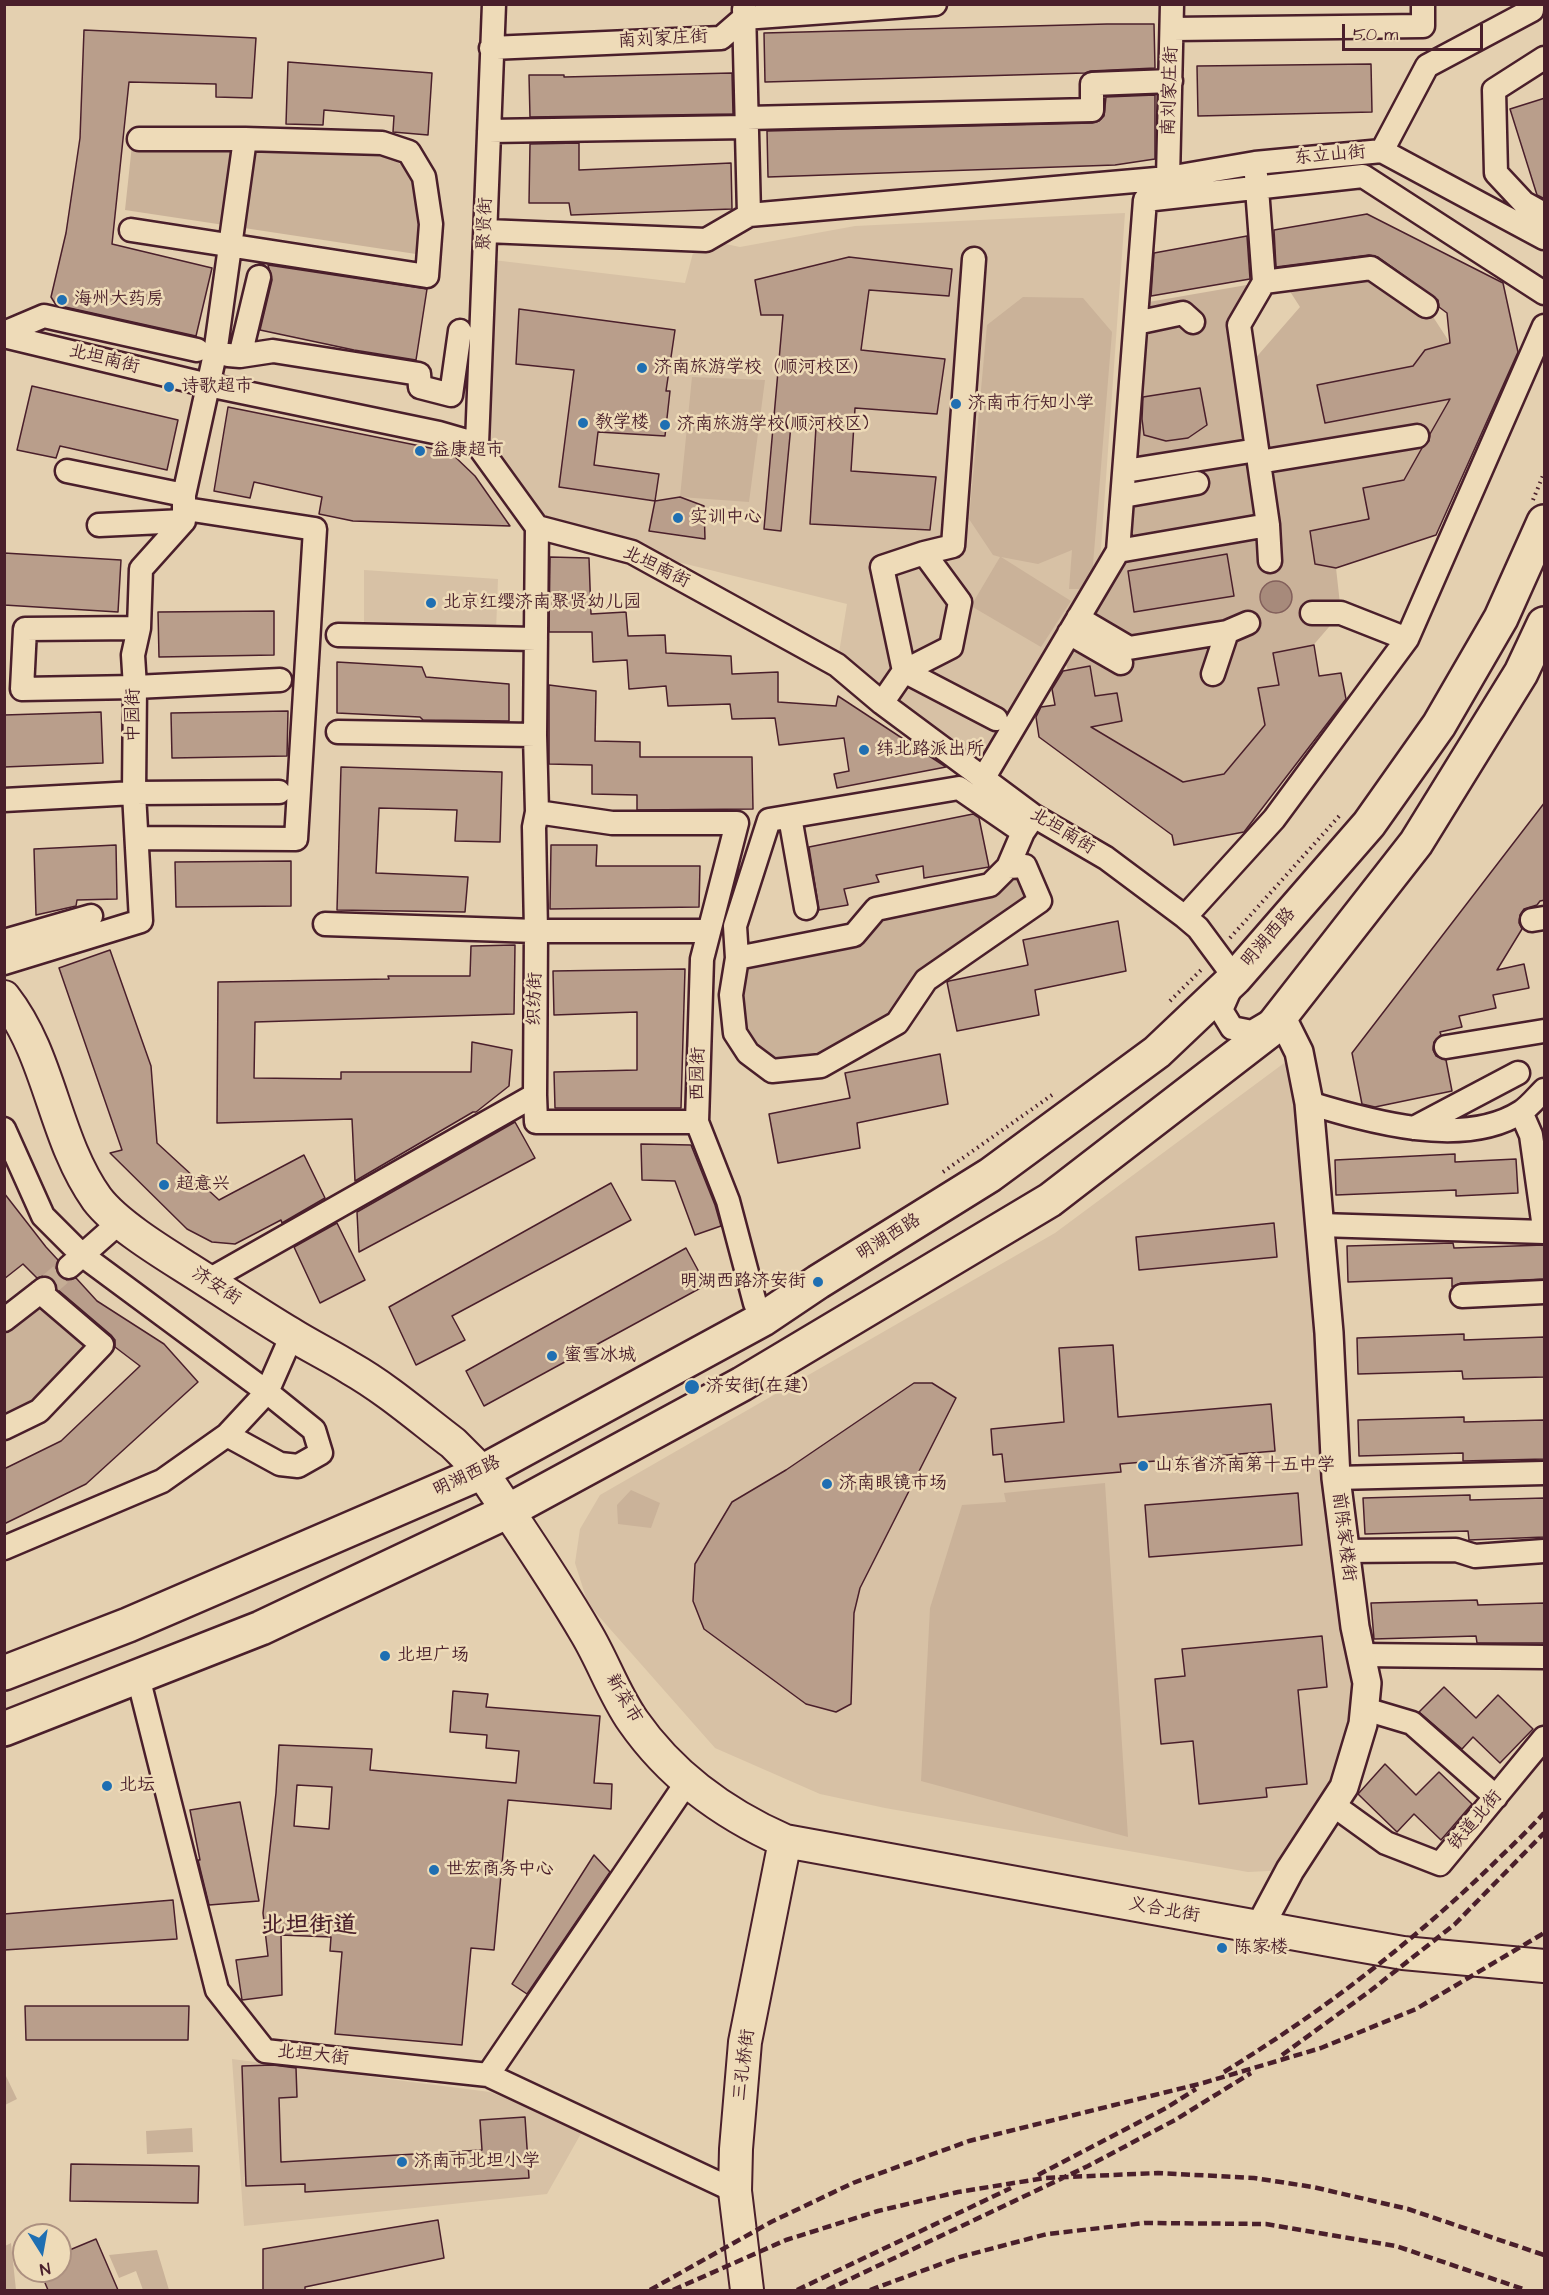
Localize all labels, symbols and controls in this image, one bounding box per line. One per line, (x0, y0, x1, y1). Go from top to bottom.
scale bar (1345, 12, 1486, 50)
text: 50 m (1353, 22, 1398, 47)
street label: 南刘家庄街 (617, 27, 709, 53)
street label: 南刘家庄街 (1159, 46, 1183, 136)
street label: 东立山街 (1293, 142, 1367, 170)
street label: 聚贤街 (474, 197, 498, 251)
place label: 海州大药房 (74, 289, 164, 311)
marker: 海州大药房 (55, 293, 69, 307)
street label: 北坦南街 (66, 341, 142, 379)
place label: 济南旅游学校（顺河校区） (654, 357, 870, 379)
marker: 济南旅游学校（顺河校区） (635, 361, 649, 375)
place label: 诗歌超市 (181, 376, 253, 398)
marker: 诗歌超市 (162, 380, 176, 394)
place label: 济南市行知小学 (968, 393, 1094, 415)
marker: 济南市行知小学 (949, 397, 963, 411)
place label: 教学楼 (595, 412, 649, 434)
place label: 济南旅游学校(顺河校区) (677, 414, 869, 436)
marker: 教学楼 (576, 416, 590, 430)
marker: 济南旅游学校(顺河校区) (658, 418, 672, 432)
place label: 益康超市 (432, 440, 504, 462)
marker: 益康超市 (413, 444, 427, 458)
place label: 实训中心 (690, 507, 762, 529)
marker: 实训中心 (671, 511, 685, 525)
street label: 北坦南街 (619, 543, 693, 593)
place label: 北京红缨济南聚贤幼儿园 (443, 592, 641, 614)
marker: 北京红缨济南聚贤幼儿园 (424, 596, 438, 610)
street label: 中园街 (123, 688, 145, 742)
place label: 纬北路派出所 (876, 739, 984, 761)
marker: 纬北路派出所 (857, 743, 871, 757)
street label: 北坦南街 (1026, 804, 1098, 860)
street label: 明湖西路 (1237, 904, 1301, 972)
street label: 织纺街 (525, 972, 547, 1026)
street label: 西园街 (688, 1047, 710, 1101)
place label: 超意兴 (176, 1174, 230, 1196)
marker: 超意兴 (157, 1178, 171, 1192)
street label: 明湖西路 (853, 1210, 925, 1266)
street label: 济安街 (187, 1263, 245, 1311)
place label: 明湖西路济安街 (680, 1271, 806, 1293)
marker: 明湖西路济安街 (811, 1275, 825, 1289)
place label: 蜜雪冰城 (564, 1345, 636, 1367)
marker: 蜜雪冰城 (545, 1349, 559, 1363)
place label: 济安街(在建) (706, 1376, 808, 1398)
marker: 济安街(在建) (683, 1378, 701, 1396)
street label: 明湖西路 (430, 1452, 504, 1502)
place label: 山东省济南第十五中学 (1155, 1455, 1335, 1477)
marker: 山东省济南第十五中学 (1136, 1459, 1150, 1473)
place label: 济南眼镜市场 (839, 1473, 947, 1495)
marker: 济南眼镜市场 (820, 1477, 834, 1491)
street label: 前陈家楼街 (1327, 1491, 1359, 1583)
place label: 北坦广场 (397, 1645, 469, 1667)
marker: 北坦广场 (378, 1649, 392, 1663)
street label: 新菜市 (600, 1670, 646, 1728)
place label: 北坛 (119, 1775, 155, 1797)
marker: 北坛 (100, 1779, 114, 1793)
street label: 铁道北街 (1445, 1786, 1507, 1856)
place label: 世宏商务中心 (446, 1859, 554, 1881)
marker: 世宏商务中心 (427, 1863, 441, 1877)
street label: 义合北街 (1127, 1894, 1201, 1928)
district label: 北坦街道 (261, 1913, 357, 1941)
place label: 陈家楼 (1234, 1937, 1288, 1959)
marker: 陈家楼 (1215, 1941, 1229, 1955)
street label: 三孔桥街 (730, 2028, 760, 2102)
street label: 北坦大街 (276, 2041, 350, 2071)
place label: 济南市北坦小学 (414, 2151, 540, 2173)
marker: 济南市北坦小学 (395, 2155, 409, 2169)
north arrow (12, 2223, 72, 2283)
text: N (38, 2257, 52, 2280)

